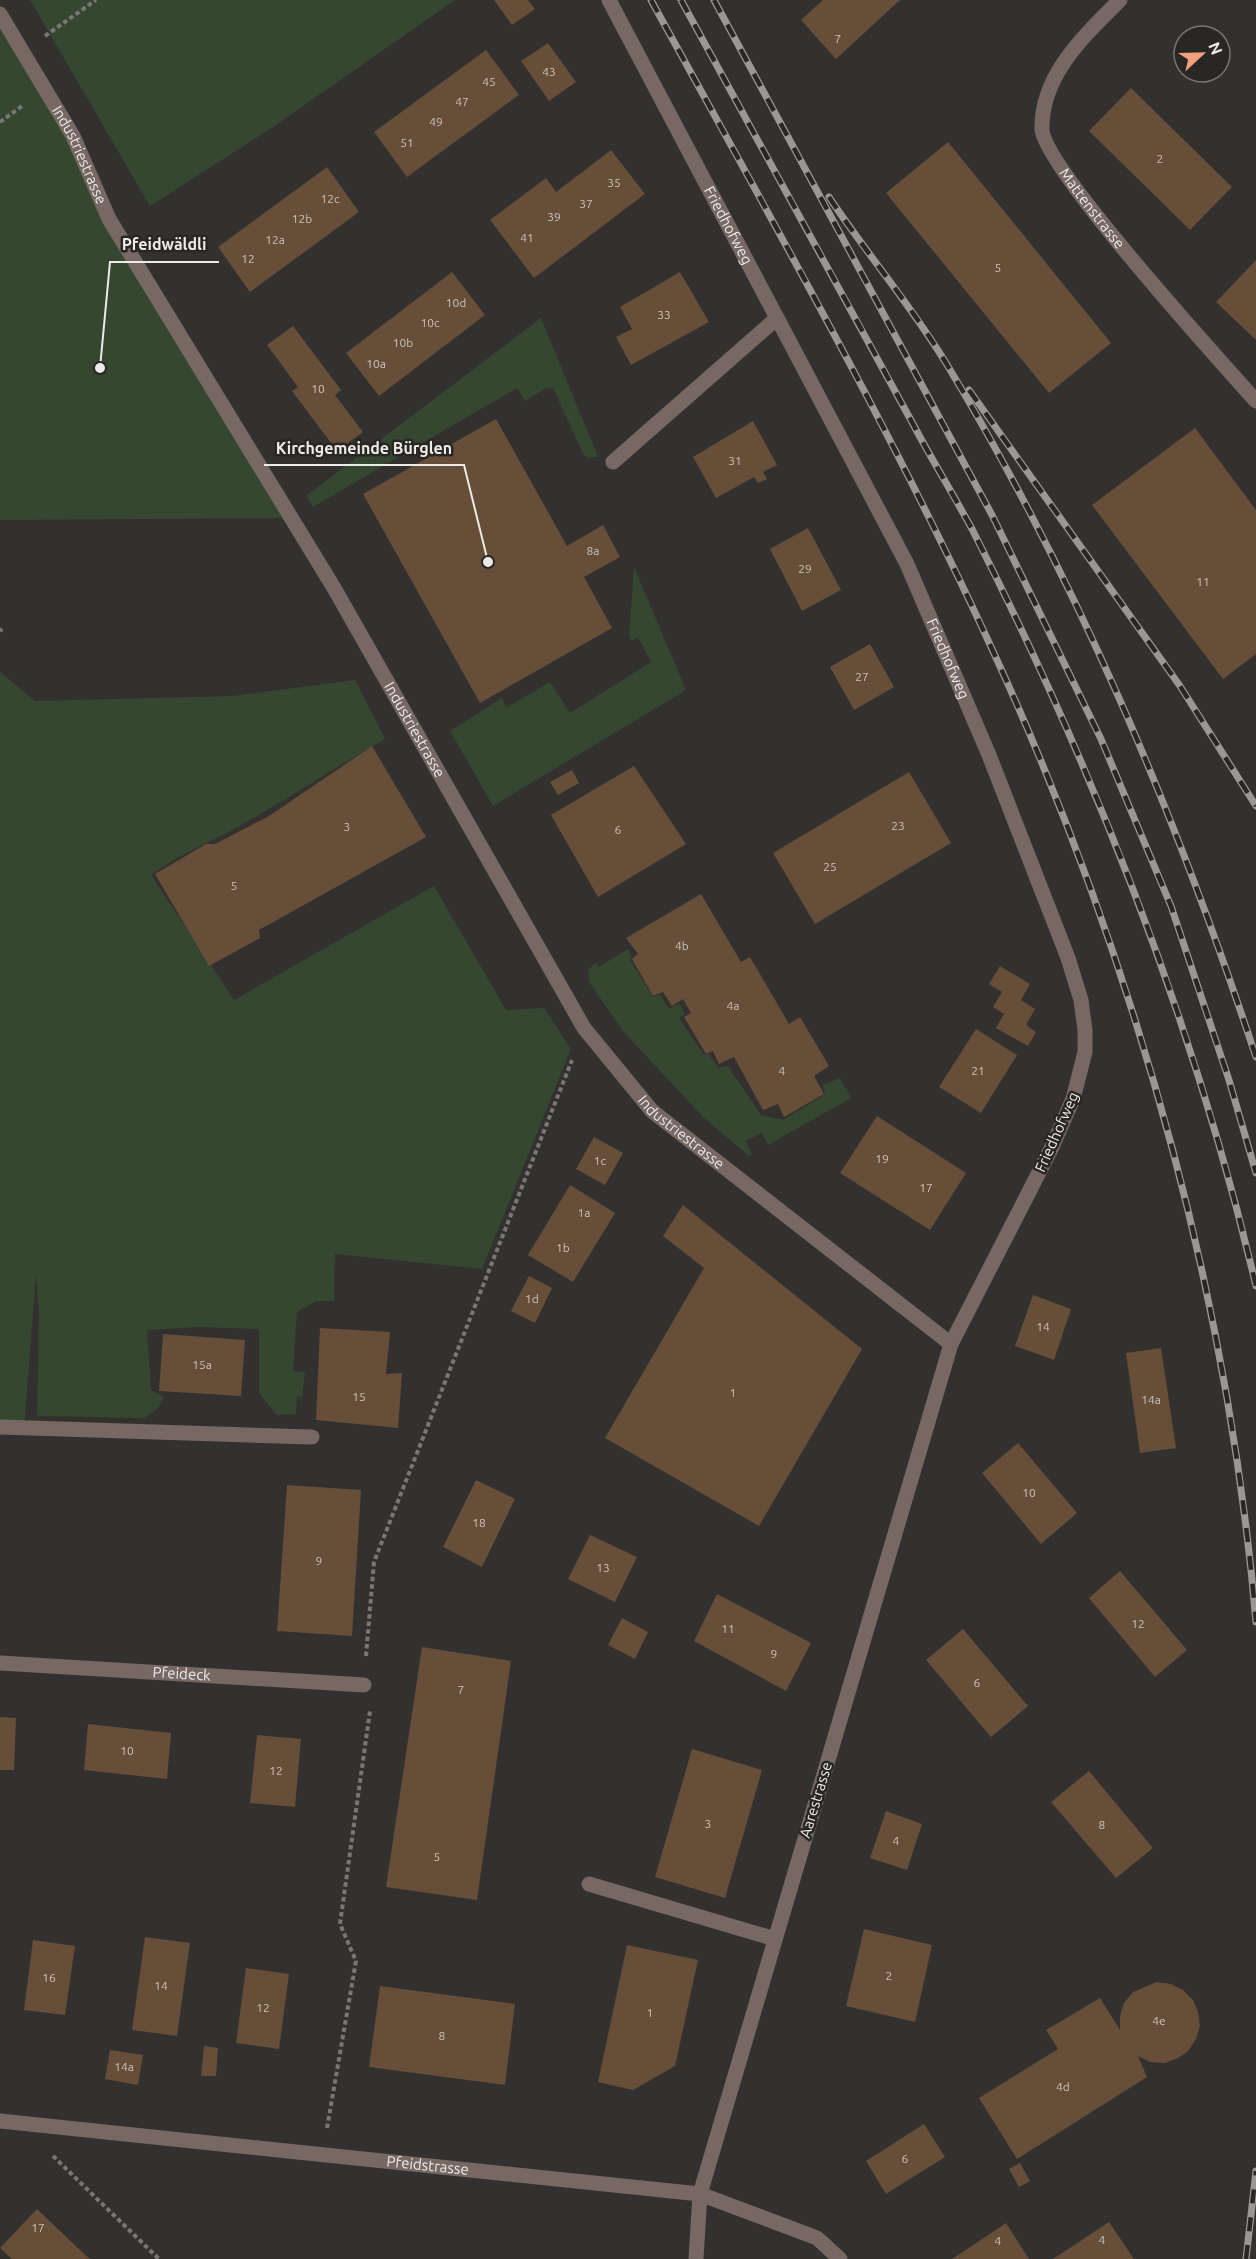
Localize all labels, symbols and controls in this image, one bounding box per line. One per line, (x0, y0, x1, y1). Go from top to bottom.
north arrow (1172, 24, 1232, 84)
house number: 7 (835, 32, 841, 45)
text: N (1205, 39, 1226, 57)
house number: 43 (542, 65, 556, 78)
house number: 45 (482, 75, 496, 88)
house number: 47 (455, 95, 469, 108)
street label: Industriestrasse (49, 103, 110, 206)
house number: 49 (429, 115, 443, 128)
house number: 51 (400, 136, 414, 149)
house number: 2 (1157, 152, 1163, 165)
street label: Mattenstrasse (1056, 165, 1129, 252)
house number: 35 (607, 176, 621, 189)
street label: Friedhofweg (701, 183, 756, 267)
house number: 12c (320, 192, 340, 205)
house number: 37 (579, 197, 593, 210)
house number: 39 (547, 210, 561, 223)
house number: 12b (292, 212, 312, 225)
callout: Pfeidwäldli (110, 228, 219, 262)
house number: 41 (520, 231, 534, 244)
house number: 12a (265, 233, 285, 246)
text: Pfeidwäldli (122, 235, 206, 253)
house number: 12 (241, 252, 255, 265)
house number: 5 (995, 261, 1001, 274)
house number: 10d (446, 296, 466, 309)
house number: 33 (657, 308, 671, 321)
house number: 10c (420, 316, 440, 329)
house number: 10b (393, 336, 413, 349)
house number: 10a (366, 357, 386, 370)
house number: 10 (311, 382, 325, 395)
callout: Kirchgemeinde Bürglen (264, 431, 464, 465)
text: Kirchgemeinde Bürglen (276, 439, 452, 457)
house number: 31 (728, 454, 742, 467)
house number: 8a (587, 544, 599, 557)
house number: 29 (798, 562, 812, 575)
house number: 11 (1196, 575, 1210, 588)
street label: Friedhofweg (923, 616, 973, 701)
house number: 27 (855, 670, 869, 683)
street label: Industriestrasse (381, 679, 449, 780)
house number: 23 (891, 819, 905, 832)
house number: 3 (344, 820, 350, 833)
house number: 6 (615, 823, 622, 836)
house number: 25 (823, 860, 837, 873)
house number: 5 (231, 879, 237, 892)
house number: 4b (675, 939, 689, 952)
house number: 4a (727, 999, 739, 1012)
house number: 4 (779, 1064, 786, 1077)
house number: 21 (971, 1064, 985, 1077)
street label: Friedhofweg (1031, 1089, 1082, 1174)
street label: Industriestrasse (635, 1092, 728, 1172)
house number: 19 (875, 1152, 889, 1165)
house number: 1c (594, 1154, 607, 1167)
house number: 17 (919, 1181, 933, 1194)
house number: 1a (578, 1206, 590, 1219)
house number: 1b (556, 1241, 570, 1254)
house number: 1d (525, 1292, 539, 1305)
house number: 14 (1036, 1320, 1050, 1333)
house number: 15a (192, 1358, 212, 1371)
house number: 1 (730, 1386, 736, 1399)
house number: 15 (352, 1390, 366, 1403)
house number: 14a (1141, 1393, 1161, 1406)
house number: 10 (1022, 1486, 1036, 1499)
house number: 18 (472, 1516, 486, 1529)
house number: 9 (316, 1554, 322, 1567)
house number: 13 (596, 1561, 610, 1574)
house number: 12 (1131, 1617, 1145, 1630)
house number: 11 (721, 1622, 735, 1635)
house number: 9 (771, 1647, 777, 1660)
street label: Pfeideck (152, 1663, 212, 1684)
house number: 6 (974, 1676, 981, 1689)
house number: 7 (458, 1683, 464, 1696)
house number: 10 (120, 1744, 134, 1757)
street label: Aarestrasse (796, 1760, 835, 1840)
house number: 12 (269, 1764, 283, 1777)
house number: 3 (705, 1817, 711, 1830)
house number: 8 (1099, 1818, 1106, 1831)
house number: 4 (893, 1834, 900, 1847)
house number: 5 (434, 1850, 440, 1863)
house number: 2 (886, 1969, 892, 1982)
house number: 16 (42, 1971, 56, 1984)
house number: 14 (154, 1979, 168, 1992)
house number: 12 (256, 2001, 270, 2014)
house number: 1 (647, 2006, 653, 2019)
house number: 4e (1152, 2014, 1166, 2027)
house number: 8 (439, 2029, 446, 2042)
house number: 14a (114, 2060, 134, 2073)
house number: 4d (1056, 2080, 1070, 2093)
street label: Pfeidstrasse (386, 2152, 470, 2178)
house number: 6 (902, 2152, 909, 2165)
house number: 17 (31, 2221, 45, 2234)
house number: 4 (1099, 2233, 1106, 2246)
house number: 4 (995, 2234, 1002, 2247)

